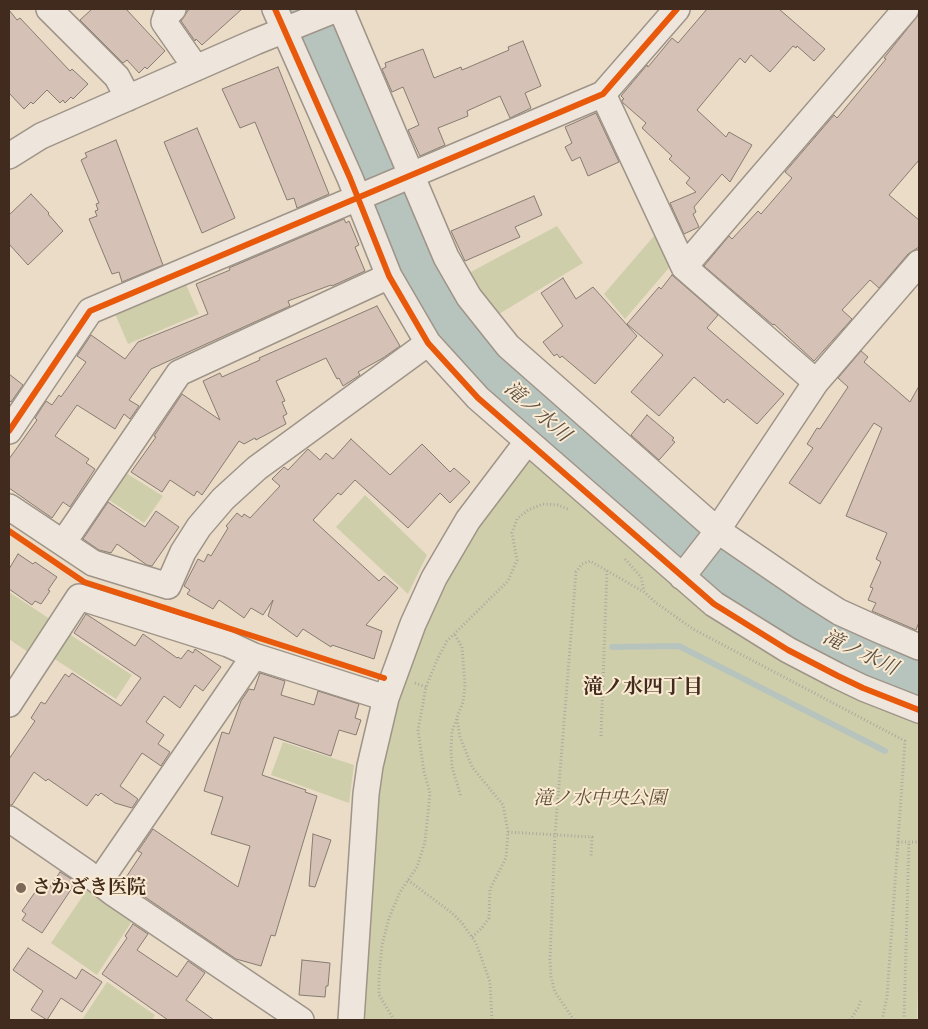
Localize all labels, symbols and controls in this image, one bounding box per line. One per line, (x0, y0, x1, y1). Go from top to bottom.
water label: 滝ノ水川 (499, 377, 575, 447)
water label: 滝ノ水川 (819, 625, 901, 681)
district label: 滝ノ水四丁目 (583, 676, 703, 700)
park label: 滝ノ水中央公園 (534, 788, 666, 810)
place label: さかざき医院 (32, 877, 146, 899)
marker: さかざき医院 (14, 881, 28, 895)

